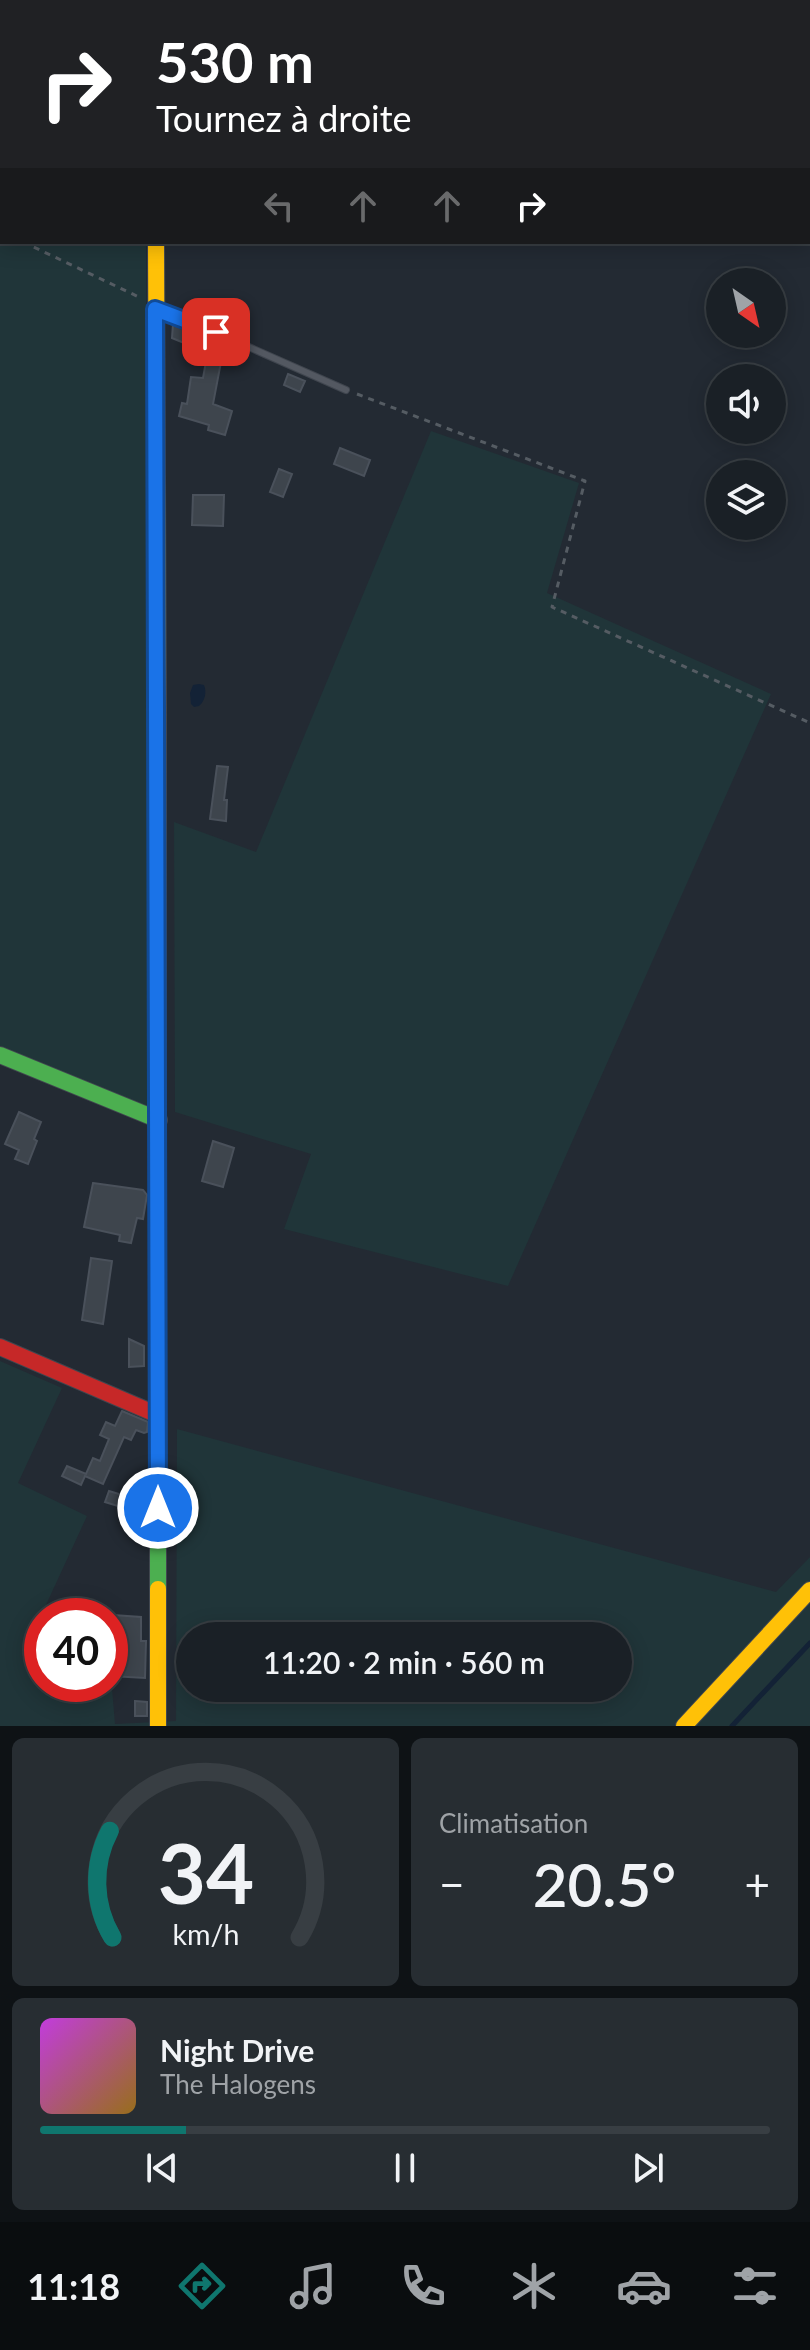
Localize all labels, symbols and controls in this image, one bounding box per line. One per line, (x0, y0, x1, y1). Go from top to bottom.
text: 530 m (156, 28, 314, 95)
icon: right (24, 32, 128, 136)
text: Tournez à droite (156, 96, 412, 140)
icon: left (257, 184, 301, 228)
icon: ahead (341, 184, 385, 228)
icon: ahead (425, 184, 469, 228)
icon: right (509, 184, 553, 228)
north arrow (706, 268, 786, 348)
map controls (706, 268, 786, 540)
pin (182, 298, 250, 366)
icon: arrive (194, 310, 238, 354)
button: sound (706, 364, 786, 444)
button: layers (706, 460, 786, 540)
position arrow (116, 1466, 200, 1550)
speed limit sign: 40 (24, 1598, 128, 1702)
text: 11:20 · 2 min · 560 m (263, 1644, 545, 1680)
text: Climatisation (439, 1807, 588, 1839)
text: 34 (157, 1822, 254, 1922)
text: 20.5° (533, 1848, 676, 1920)
text: − (439, 1858, 465, 1910)
text: + (744, 1858, 770, 1910)
text: km/h (172, 1917, 239, 1951)
text: Night Drive (160, 2032, 314, 2068)
text: The Halogens (160, 2068, 316, 2100)
icon: previous (140, 2146, 184, 2190)
icon: pause (383, 2146, 427, 2190)
icon: next (626, 2146, 670, 2190)
icon: directions (174, 2258, 230, 2314)
icon: music (285, 2258, 341, 2314)
icon: phone (395, 2258, 451, 2314)
icon: climate (506, 2258, 562, 2314)
icon: car (616, 2258, 672, 2314)
icon: filters (727, 2258, 783, 2314)
text: 11:18 (27, 2264, 120, 2308)

